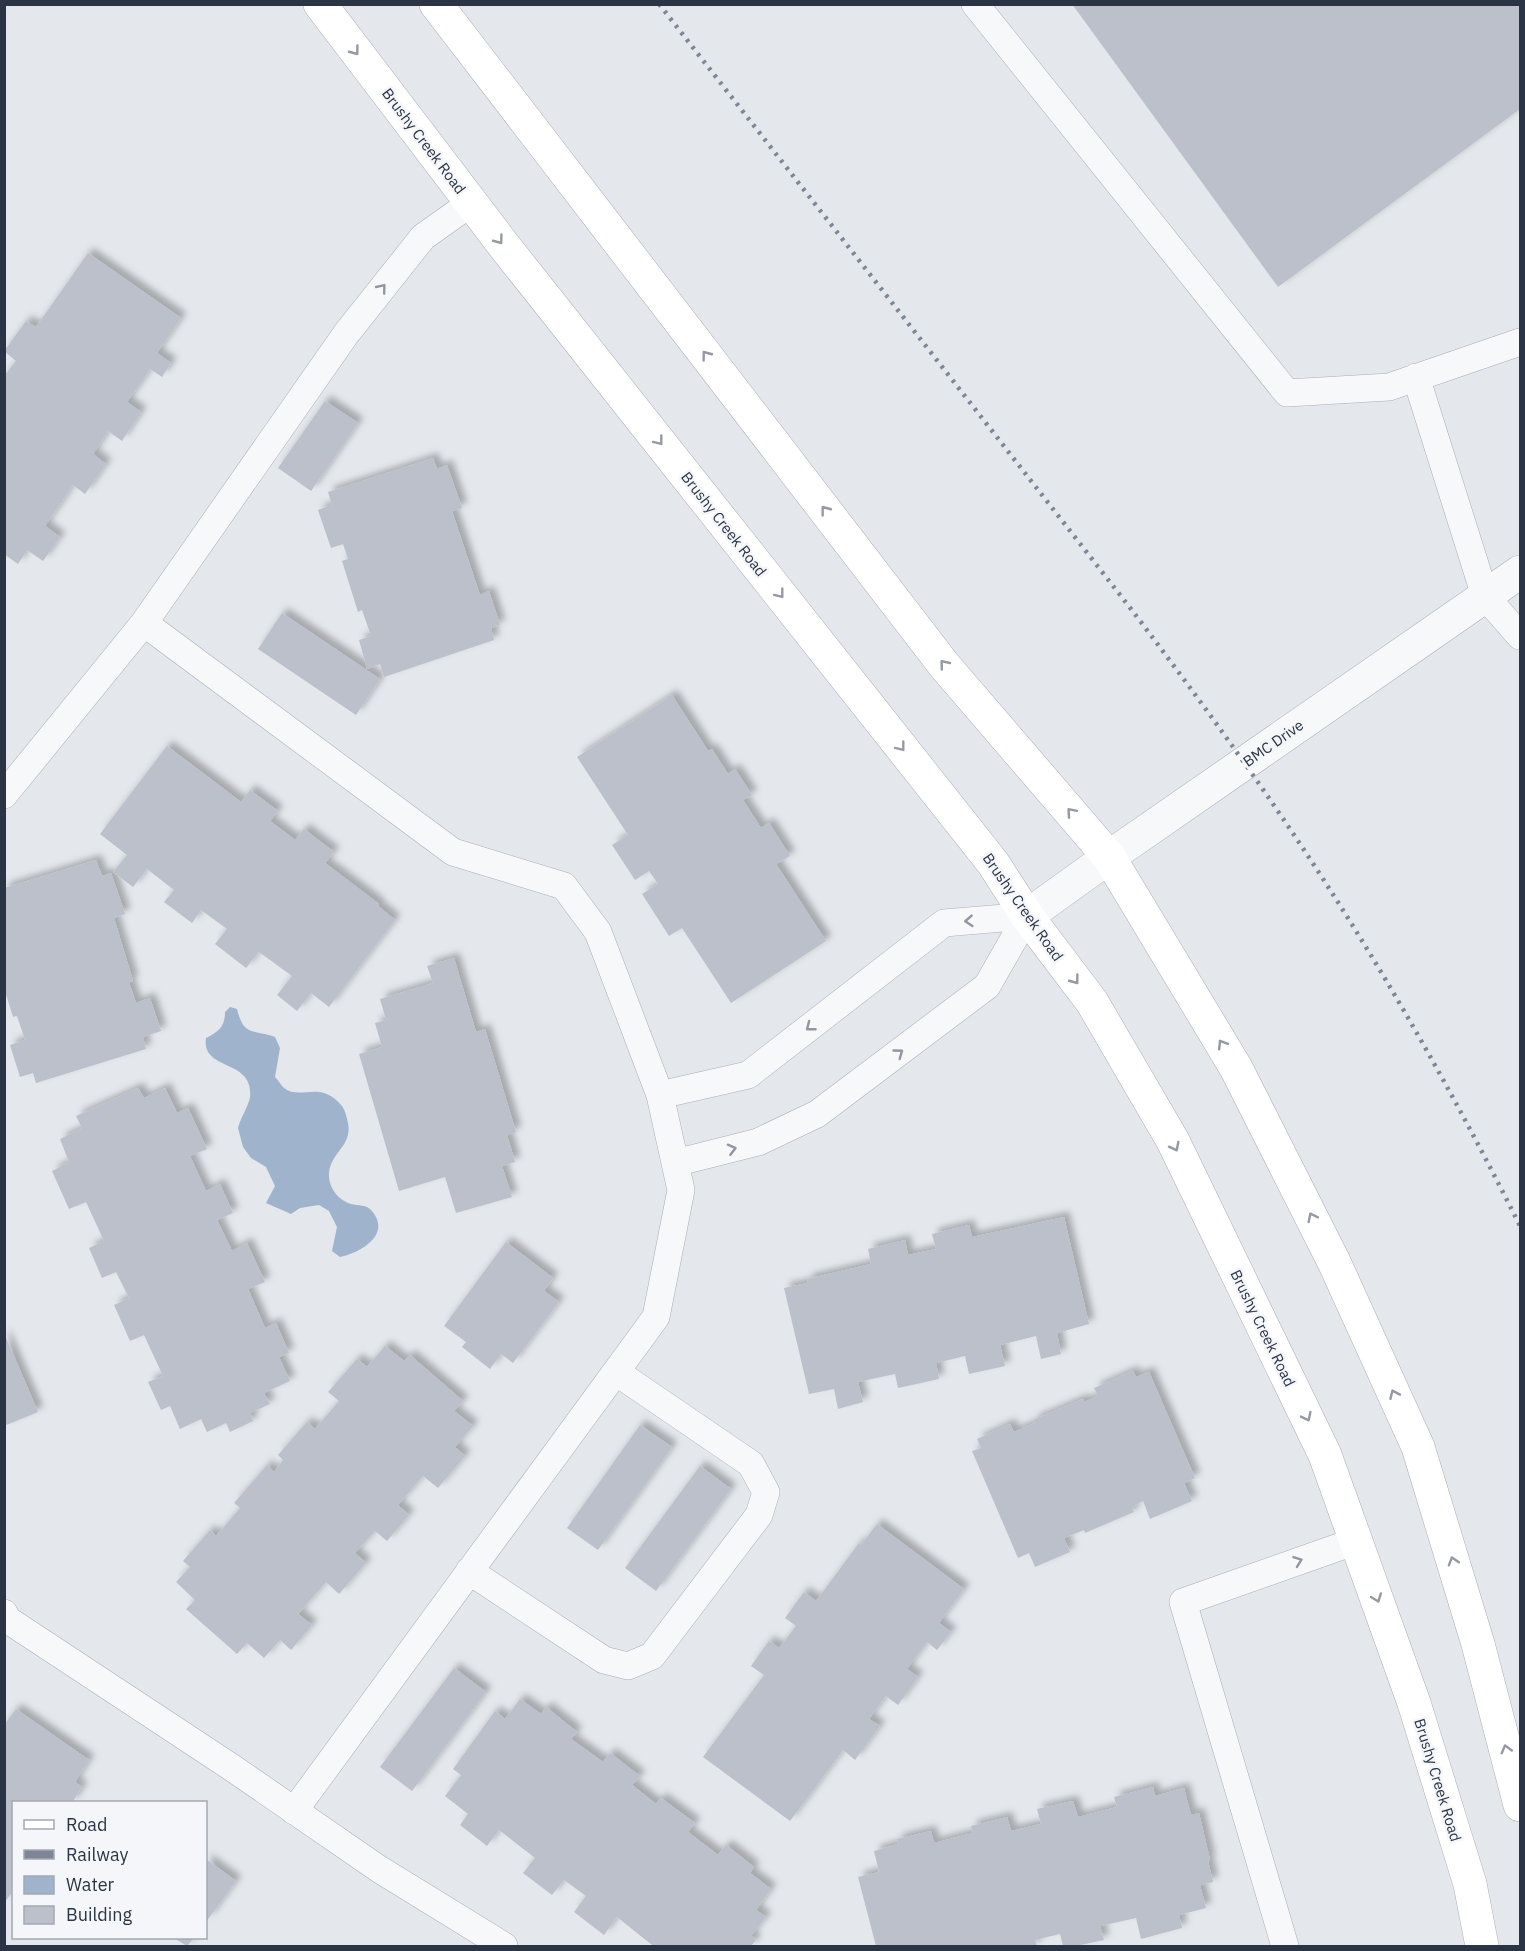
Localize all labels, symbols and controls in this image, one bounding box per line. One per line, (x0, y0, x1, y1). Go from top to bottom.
one-way arrow (348, 44, 359, 55)
street label: Brushy Creek Road (378, 84, 470, 198)
one-way arrow (491, 233, 502, 244)
one-way arrow (374, 284, 385, 295)
one-way arrow (703, 351, 714, 362)
one-way arrow (651, 434, 662, 445)
street label: Brushy Creek Road (677, 468, 771, 580)
one-way arrow (821, 505, 832, 516)
one-way arrow (773, 587, 784, 598)
one-way arrow (940, 660, 951, 671)
street label: BMC Drive (1239, 715, 1307, 771)
one-way arrow (894, 740, 905, 751)
one-way arrow (1067, 808, 1078, 819)
street label: Brushy Creek Road (979, 849, 1067, 965)
one-way arrow (964, 914, 973, 927)
one-way arrow (1068, 973, 1079, 984)
one-way arrow (806, 1019, 817, 1030)
one-way arrow (1217, 1040, 1229, 1050)
one-way arrow (893, 1049, 904, 1060)
one-way arrow (1168, 1140, 1180, 1151)
one-way arrow (727, 1143, 737, 1156)
one-way arrow (1307, 1212, 1319, 1223)
street label: Brushy Creek Road (1226, 1266, 1300, 1390)
one-way arrow (1389, 1389, 1401, 1400)
one-way arrow (1299, 1410, 1311, 1421)
one-way arrow (1292, 1556, 1303, 1569)
one-way arrow (1448, 1556, 1460, 1567)
one-way arrow (1369, 1592, 1382, 1603)
street label: Brushy Creek Road (1410, 1716, 1466, 1844)
one-way arrow (1500, 1744, 1513, 1754)
legend (12, 1801, 207, 1939)
text: Road (66, 1813, 107, 1836)
text: Railway (66, 1843, 128, 1866)
text: Water (66, 1873, 115, 1896)
text: Building (66, 1903, 133, 1926)

